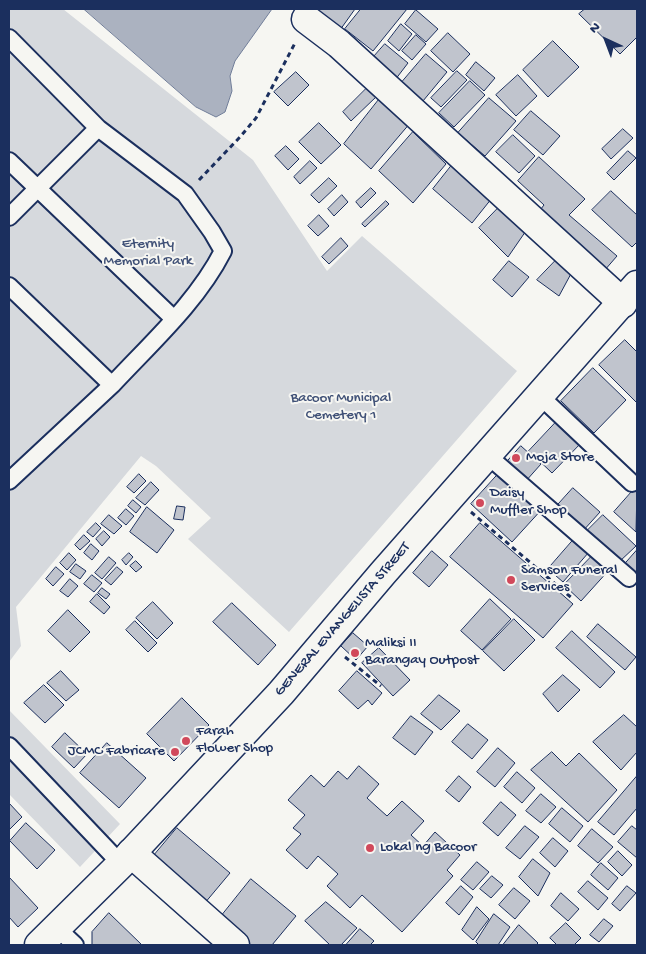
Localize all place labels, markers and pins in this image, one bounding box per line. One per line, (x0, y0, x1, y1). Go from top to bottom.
place label: Moja Store (526, 449, 594, 467)
marker: Moja Store (510, 452, 522, 464)
place label: Daisy Muffler Shop (490, 485, 567, 520)
marker: Daisy Muffler Shop (474, 497, 486, 509)
place label: Samson Funeral Services (521, 562, 617, 597)
marker: Samson Funeral Services (505, 574, 517, 586)
place label: Maliksi II Barangay Outpost (365, 635, 479, 670)
marker: Maliksi II Barangay Outpost (349, 647, 361, 659)
place label: Farah Flower Shop (196, 723, 273, 758)
marker: Farah Flower Shop (180, 735, 192, 747)
place label: JCMC Fabricare (68, 743, 165, 761)
marker: JCMC Fabricare (169, 746, 181, 758)
place label: Lokal ng Bacoor (380, 839, 476, 857)
marker: Lokal ng Bacoor (364, 842, 376, 854)

